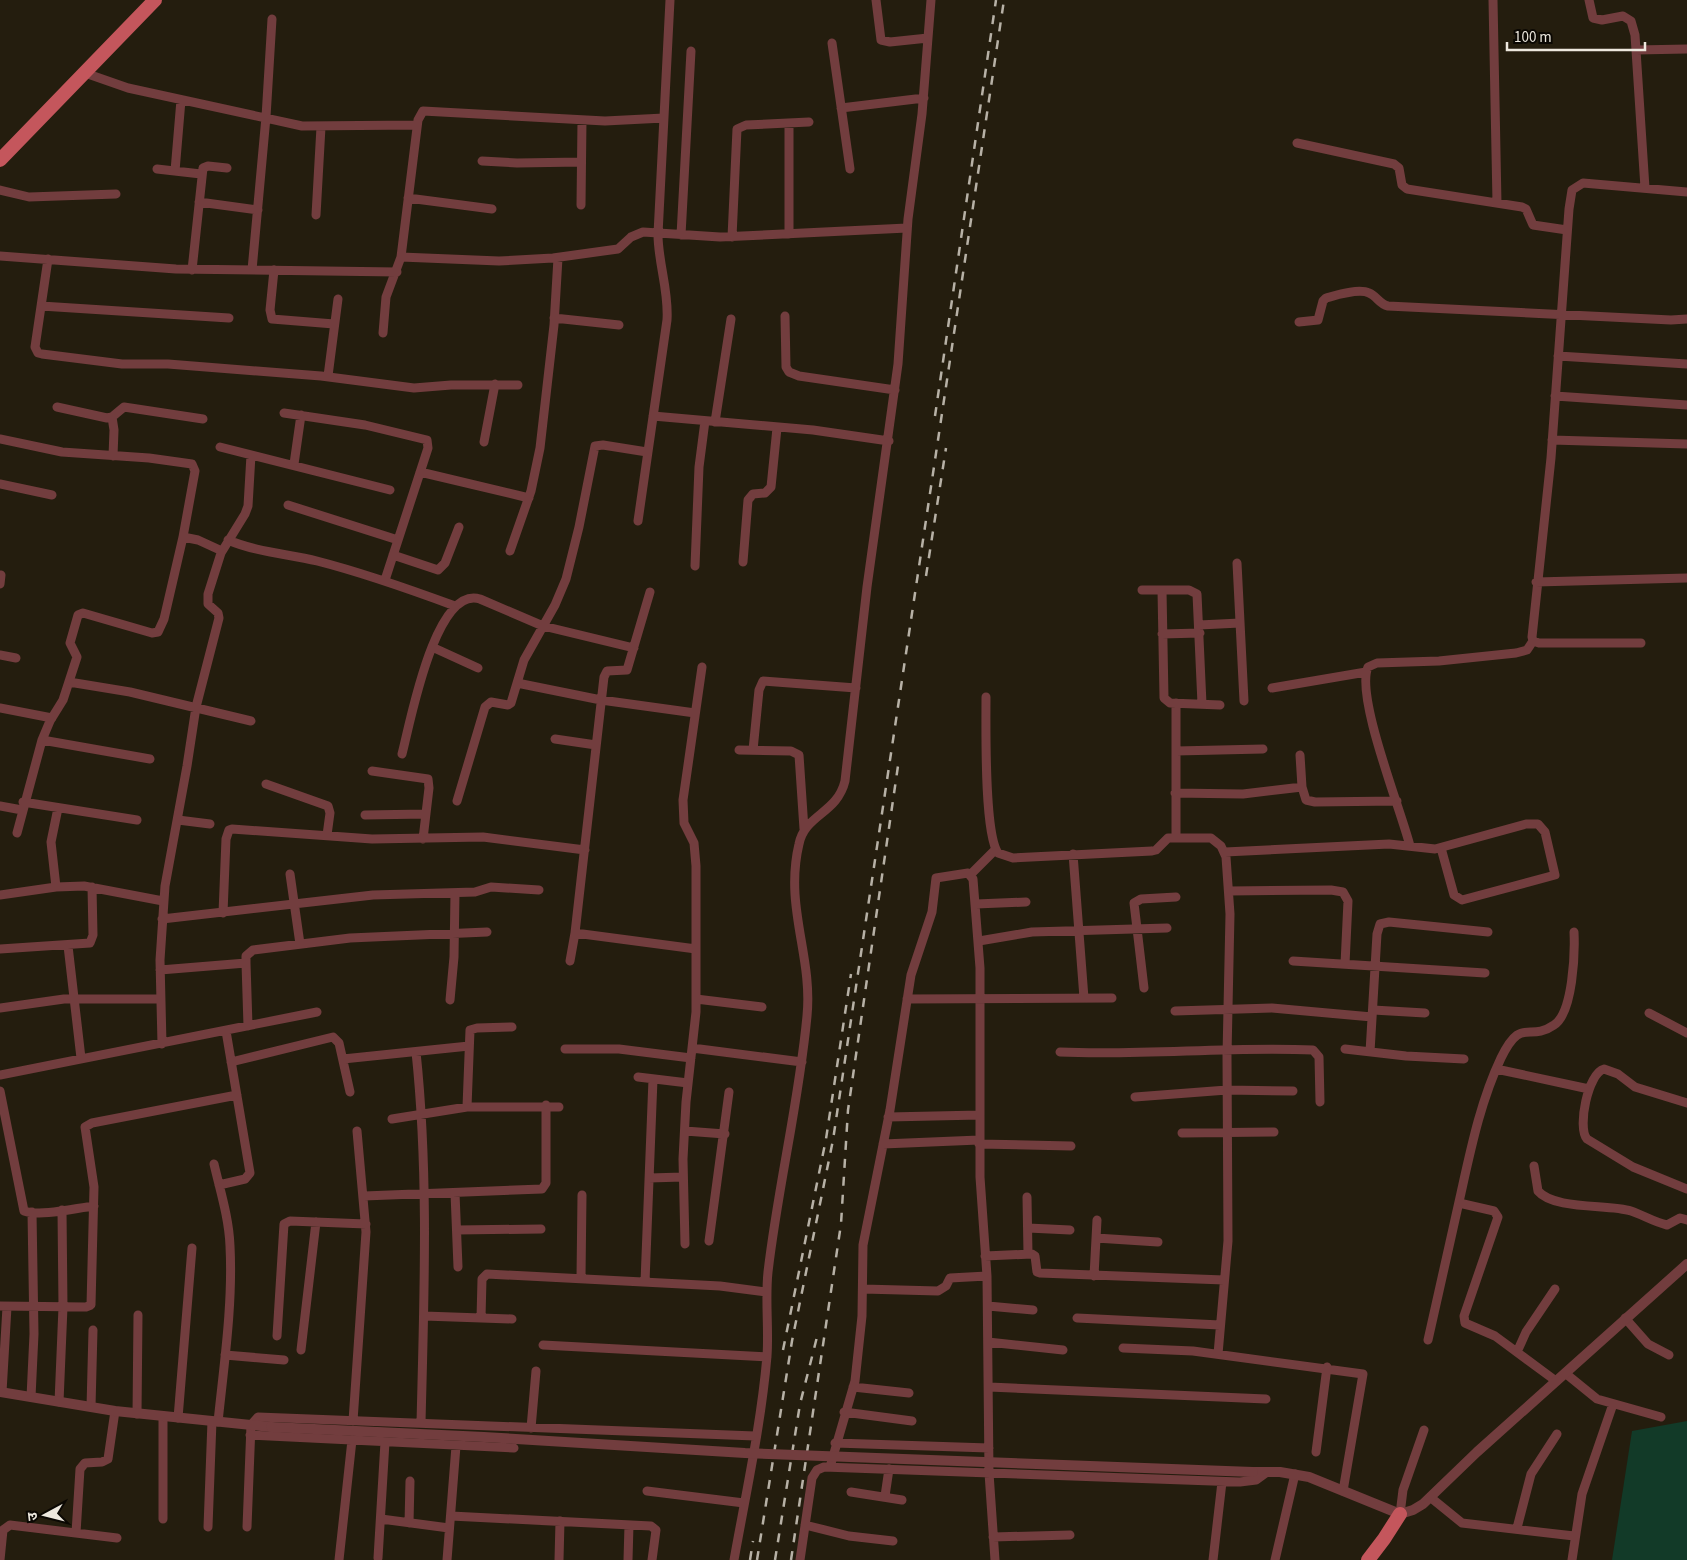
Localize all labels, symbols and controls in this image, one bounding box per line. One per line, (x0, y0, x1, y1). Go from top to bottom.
scale bar (1507, 20, 1644, 52)
text: 100 m (1514, 27, 1552, 48)
north arrow (20, 1490, 70, 1540)
text: उ (23, 1510, 44, 1522)

